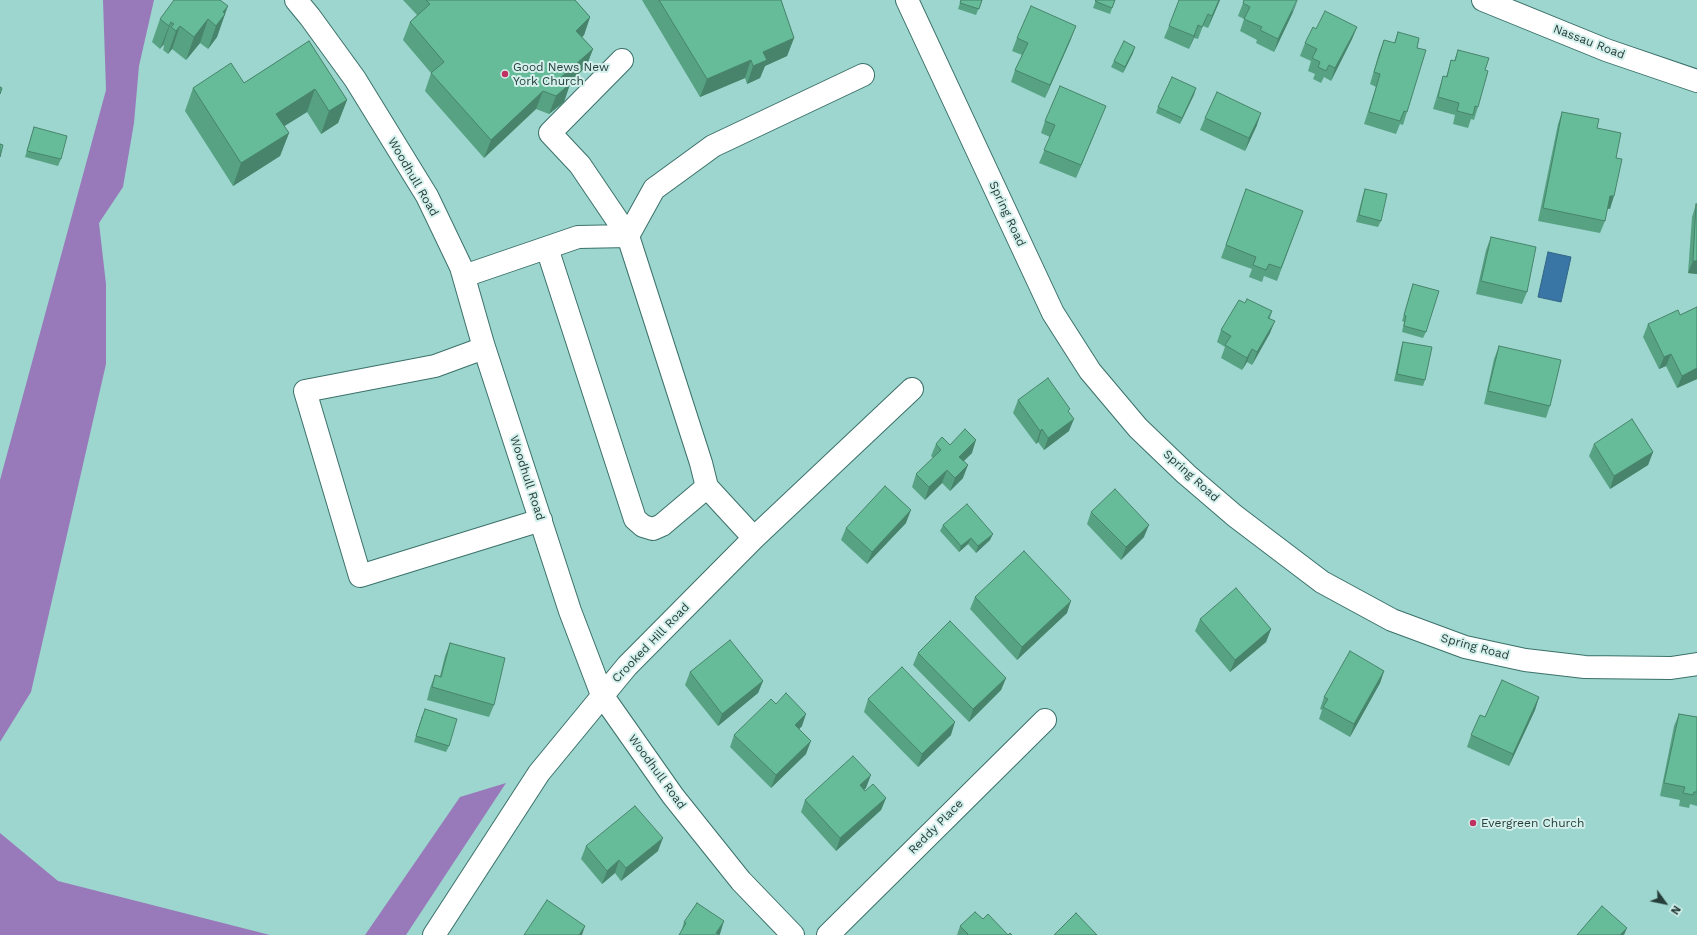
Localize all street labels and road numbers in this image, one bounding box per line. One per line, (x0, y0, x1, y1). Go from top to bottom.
street label: Nassau Road (1551, 22, 1627, 62)
street label: Woodhull Road (385, 135, 441, 219)
street label: Spring Road (986, 179, 1028, 249)
street label: Woodhull Road (506, 434, 548, 522)
street label: Spring Road (1160, 447, 1222, 505)
street label: Crooked Hill Road (609, 600, 693, 686)
street label: Spring Road (1439, 631, 1511, 663)
street label: Woodhull Road (625, 732, 689, 812)
street label: Reddy Place (906, 797, 966, 857)

